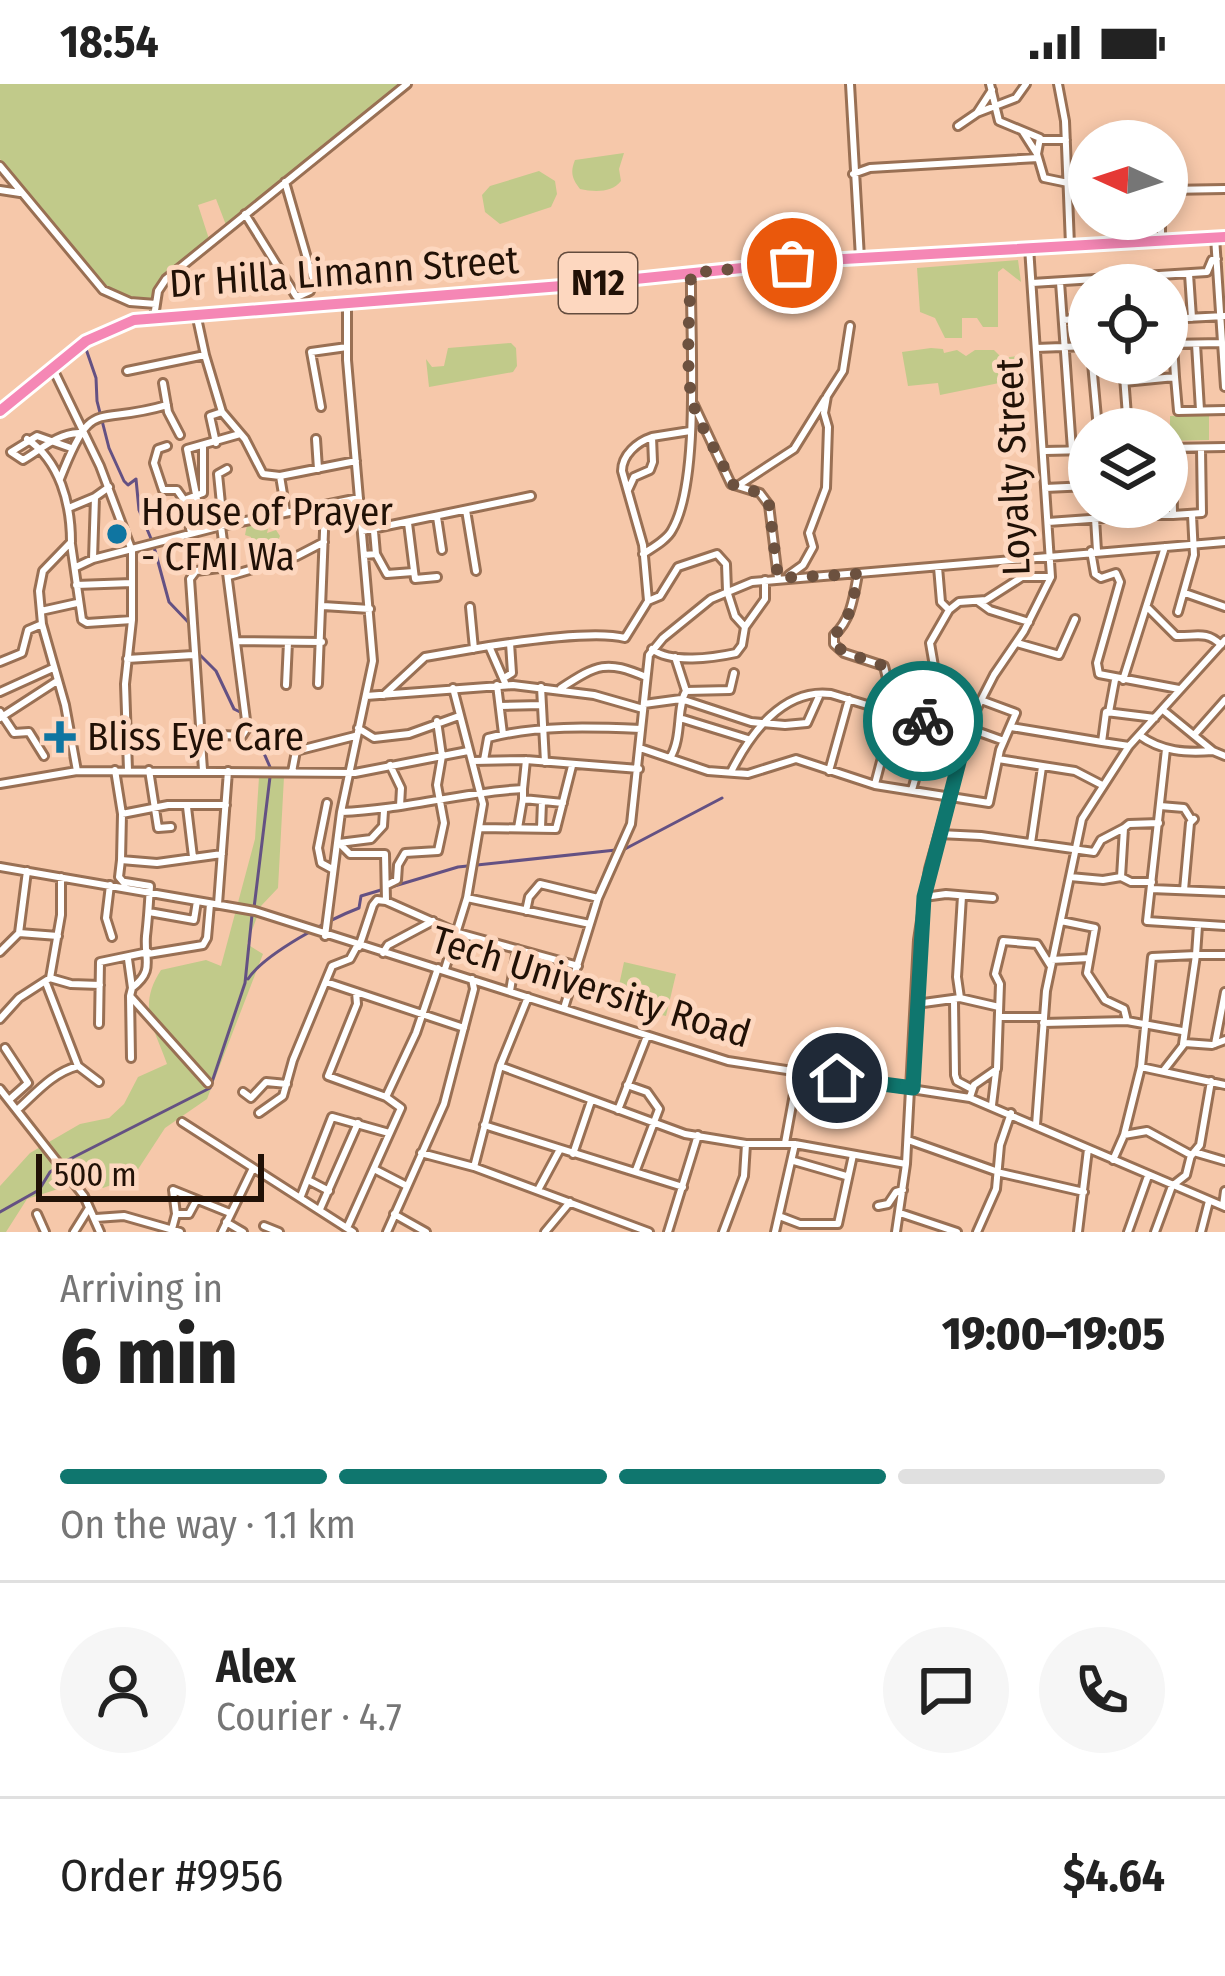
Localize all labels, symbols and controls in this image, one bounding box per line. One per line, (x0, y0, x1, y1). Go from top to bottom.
text: 18:54 (60, 15, 159, 69)
north arrow (1068, 120, 1188, 240)
map controls (1068, 120, 1188, 528)
pin (741, 212, 843, 314)
icon: bag (759, 230, 825, 296)
street label: Dr Hilla Limann Street (168, 237, 520, 307)
road number: N12 (559, 253, 637, 313)
button: locate (1068, 264, 1188, 384)
street label: Loyalty Street (986, 357, 1040, 577)
button: layers (1068, 408, 1188, 528)
place label: House of Prayer - CFMI Wa (141, 489, 393, 580)
marker: House of Prayer - CFMI Wa (104, 521, 130, 547)
courier (863, 661, 983, 781)
icon: bike (890, 688, 956, 754)
place label: Bliss Eye Care (87, 714, 304, 760)
marker: Bliss Eye Care (44, 721, 76, 753)
street label: Tech University Road (426, 917, 756, 1057)
pin (786, 1027, 888, 1129)
icon: home (804, 1045, 870, 1111)
scale bar (36, 1148, 264, 1201)
text: 500 m (54, 1155, 137, 1195)
text: Arriving in (60, 1266, 223, 1312)
text: 19:00–19:05 (942, 1307, 1165, 1361)
text: 6 min (60, 1310, 237, 1404)
text: On the way · 1.1 km (60, 1502, 356, 1548)
button: person (60, 1627, 186, 1753)
button: chat (883, 1627, 1009, 1753)
button: phone (1039, 1627, 1165, 1753)
text: Alex (216, 1640, 296, 1694)
text: Courier · 4.7 (216, 1694, 402, 1740)
text: Order #9956 (60, 1849, 283, 1903)
text: $4.64 (1063, 1849, 1165, 1903)

